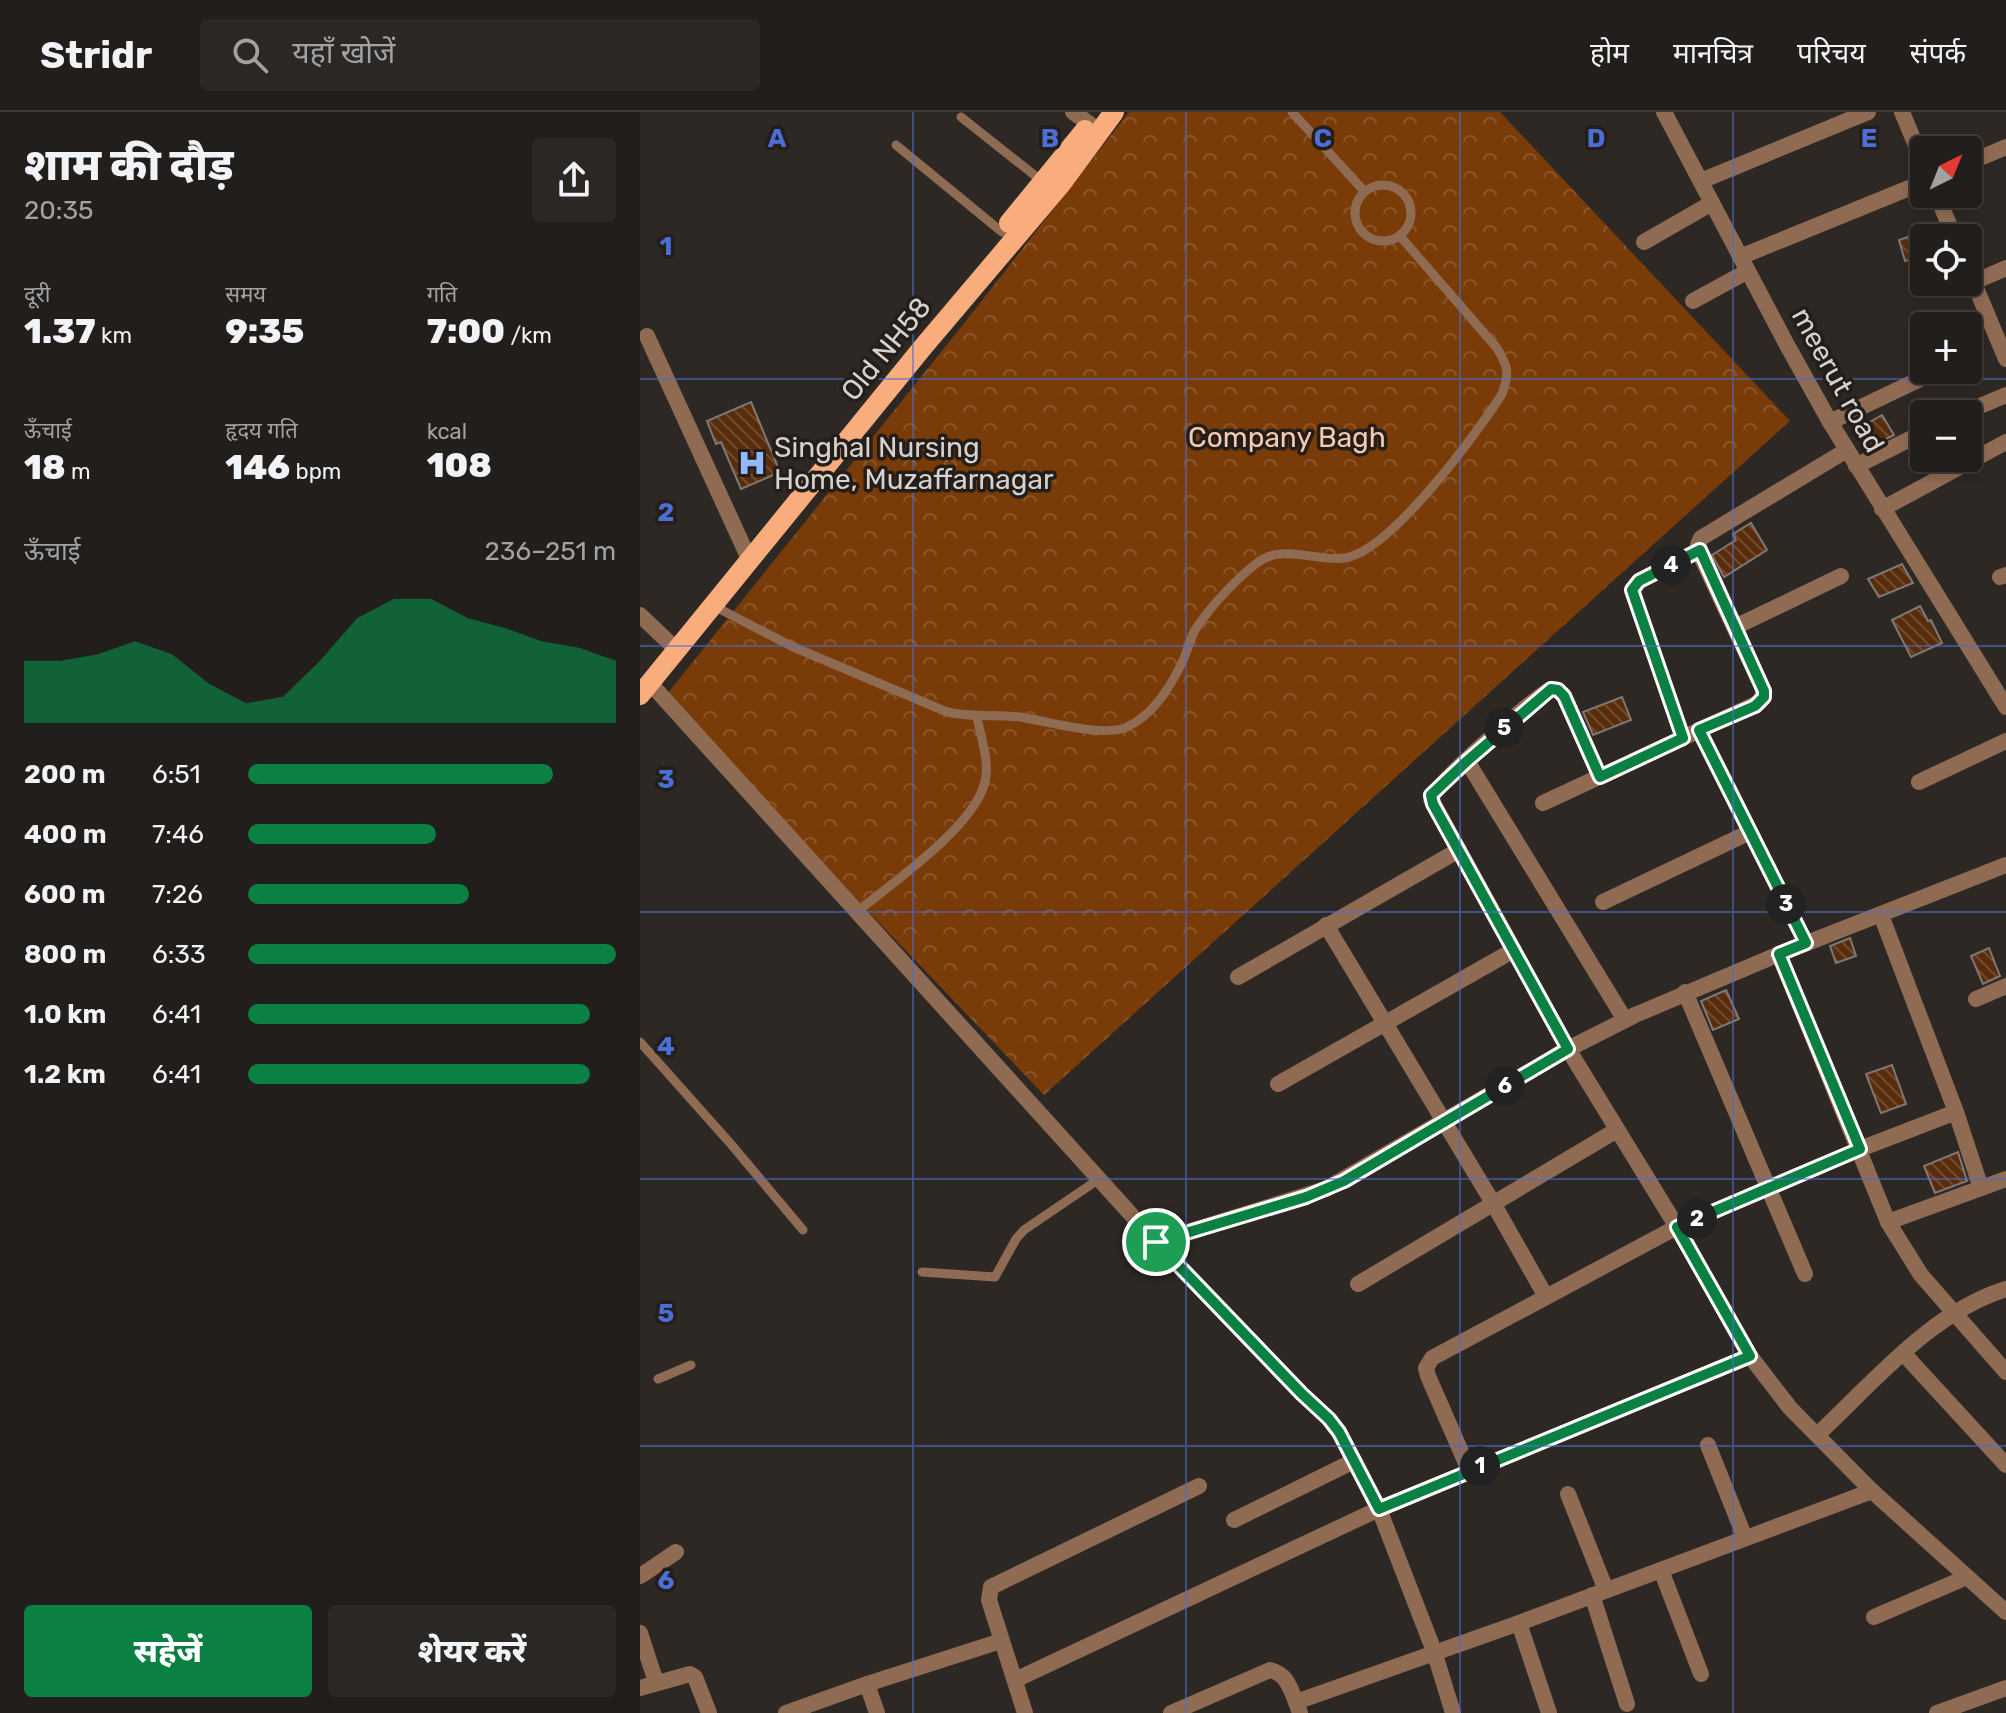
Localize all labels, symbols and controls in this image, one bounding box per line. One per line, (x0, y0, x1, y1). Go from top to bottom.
search box (200, 19, 760, 91)
text: Stridr (40, 32, 152, 78)
icon: search (228, 33, 272, 77)
text: यहाँ खोजें (292, 35, 395, 71)
text: होम (1590, 37, 1629, 70)
text: मानचित्र (1673, 37, 1753, 70)
text: परिचय (1797, 37, 1866, 70)
text: संपर्क (1910, 37, 1966, 70)
text: A (768, 123, 787, 154)
text: B (1041, 123, 1059, 154)
text: C (1314, 123, 1332, 154)
text: D (1587, 123, 1605, 154)
text: E (1861, 123, 1877, 154)
north arrow (1910, 136, 1982, 208)
map controls (1910, 136, 1982, 472)
button: share (532, 138, 616, 222)
text: शाम की दौड़ (24, 139, 234, 191)
text: 20:35 (24, 195, 94, 226)
button: locate (1910, 224, 1982, 296)
text: 1 (660, 231, 672, 262)
text: दूरी (24, 281, 50, 308)
text: समय (225, 281, 266, 308)
text: गति (427, 281, 457, 308)
street label: Old NH58 (834, 291, 938, 407)
street label: meerut road (1785, 302, 1891, 458)
text: 1.37 (24, 311, 96, 352)
text: 9:35 (225, 311, 304, 352)
text: 7:00 (427, 311, 505, 352)
button: + (1910, 312, 1982, 384)
text: km (96, 322, 132, 349)
text: /km (505, 322, 552, 349)
button: − (1910, 400, 1982, 472)
text: ऊँचाई (24, 417, 72, 444)
text: हृदय गति (225, 417, 298, 444)
text: kcal (427, 418, 467, 445)
park label: Company Bagh (1188, 421, 1386, 454)
place label: Singhal Nursing Home, Muzaffarnagar (774, 431, 1054, 496)
text: 108 (427, 445, 492, 486)
text: 18 (24, 447, 66, 488)
text: 146 (225, 447, 290, 488)
hospital icon: Singhal Nursing Home, Muzaffarnagar (737, 448, 767, 478)
text: m (66, 458, 90, 485)
text: bpm (290, 458, 341, 485)
text: 2 (658, 497, 674, 528)
text: ऊँचाई (24, 536, 80, 567)
text: 236–251 m (485, 536, 616, 567)
pin: 4 (1651, 545, 1691, 585)
text: 4 (1663, 551, 1679, 578)
pin: 5 (1484, 708, 1524, 748)
text: 5 (1497, 714, 1511, 741)
text: 200 m (24, 759, 106, 790)
text: 6:51 (152, 759, 201, 790)
text: 3 (657, 764, 675, 795)
text: 400 m (24, 819, 106, 850)
text: 7:46 (152, 819, 204, 850)
text: 600 m (24, 879, 106, 910)
text: 7:26 (152, 879, 203, 910)
pin: 3 (1766, 884, 1806, 924)
text: 3 (1779, 890, 1793, 917)
text: 800 m (24, 939, 106, 970)
text: 6:33 (152, 939, 206, 970)
text: 1.0 km (24, 999, 106, 1030)
text: 6:41 (152, 999, 201, 1030)
text: 4 (657, 1031, 675, 1062)
text: 1.2 km (24, 1059, 106, 1090)
text: 6:41 (152, 1059, 201, 1090)
pin: 6 (1485, 1066, 1525, 1106)
text: 6 (1498, 1072, 1512, 1099)
pin: 2 (1677, 1199, 1717, 1239)
text: 2 (1690, 1205, 1704, 1232)
pin (1122, 1208, 1190, 1276)
icon: arrive (1134, 1220, 1178, 1264)
text: 5 (658, 1298, 674, 1329)
pin: 1 (1460, 1446, 1500, 1486)
text: 1 (1475, 1452, 1485, 1479)
text: 6 (658, 1565, 675, 1596)
button: सहेजें (24, 1605, 312, 1697)
button: शेयर करें (328, 1605, 616, 1697)

